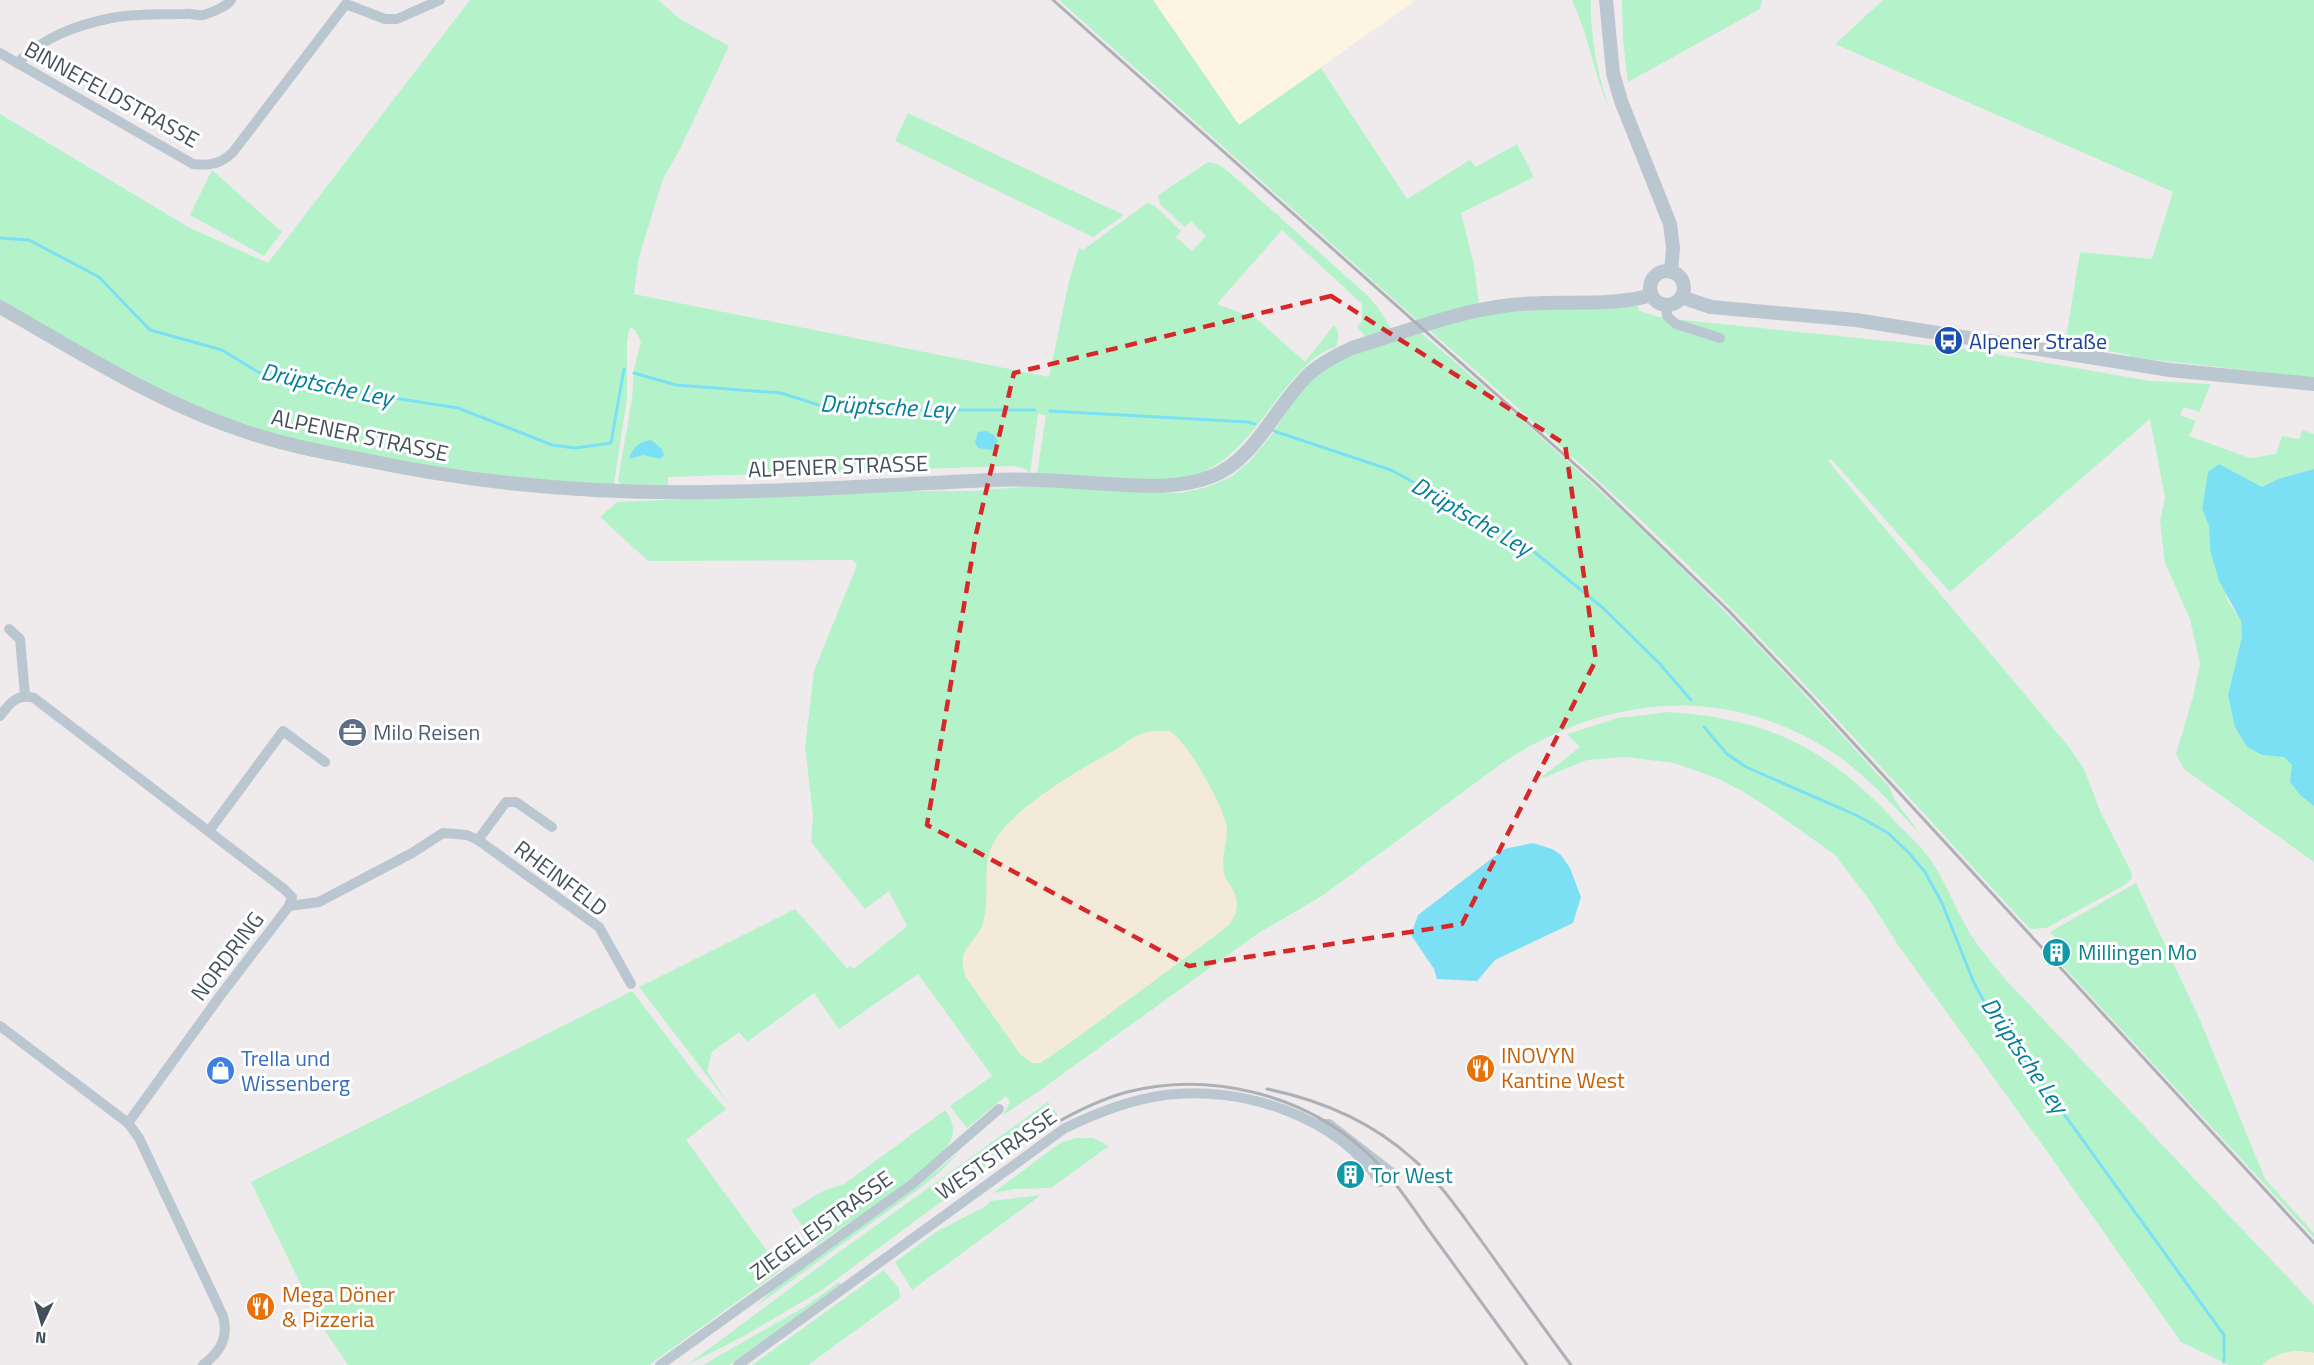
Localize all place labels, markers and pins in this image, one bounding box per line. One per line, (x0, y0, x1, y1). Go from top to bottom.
place label: Alpener Straße (1969, 324, 2107, 358)
bus stop icon: Alpener Straße (1932, 325, 1964, 357)
place label: Milo Reisen (373, 715, 480, 749)
office icon: Milo Reisen (336, 716, 368, 748)
place label: Millingen Mo (2078, 935, 2197, 969)
building icon: Millingen Mo (2041, 936, 2073, 968)
place label: INOVYN Kantine West (1501, 1038, 1625, 1097)
place label: Trella und Wissenberg (241, 1041, 350, 1100)
restaurant icon: INOVYN Kantine West (1464, 1052, 1496, 1084)
shop icon: Trella und Wissenberg (204, 1055, 236, 1087)
place label: Tor West (1371, 1158, 1453, 1192)
building icon: Tor West (1334, 1159, 1366, 1191)
place label: Mega Döner & Pizzeria (282, 1277, 395, 1336)
restaurant icon: Mega Döner & Pizzeria (245, 1291, 277, 1323)

